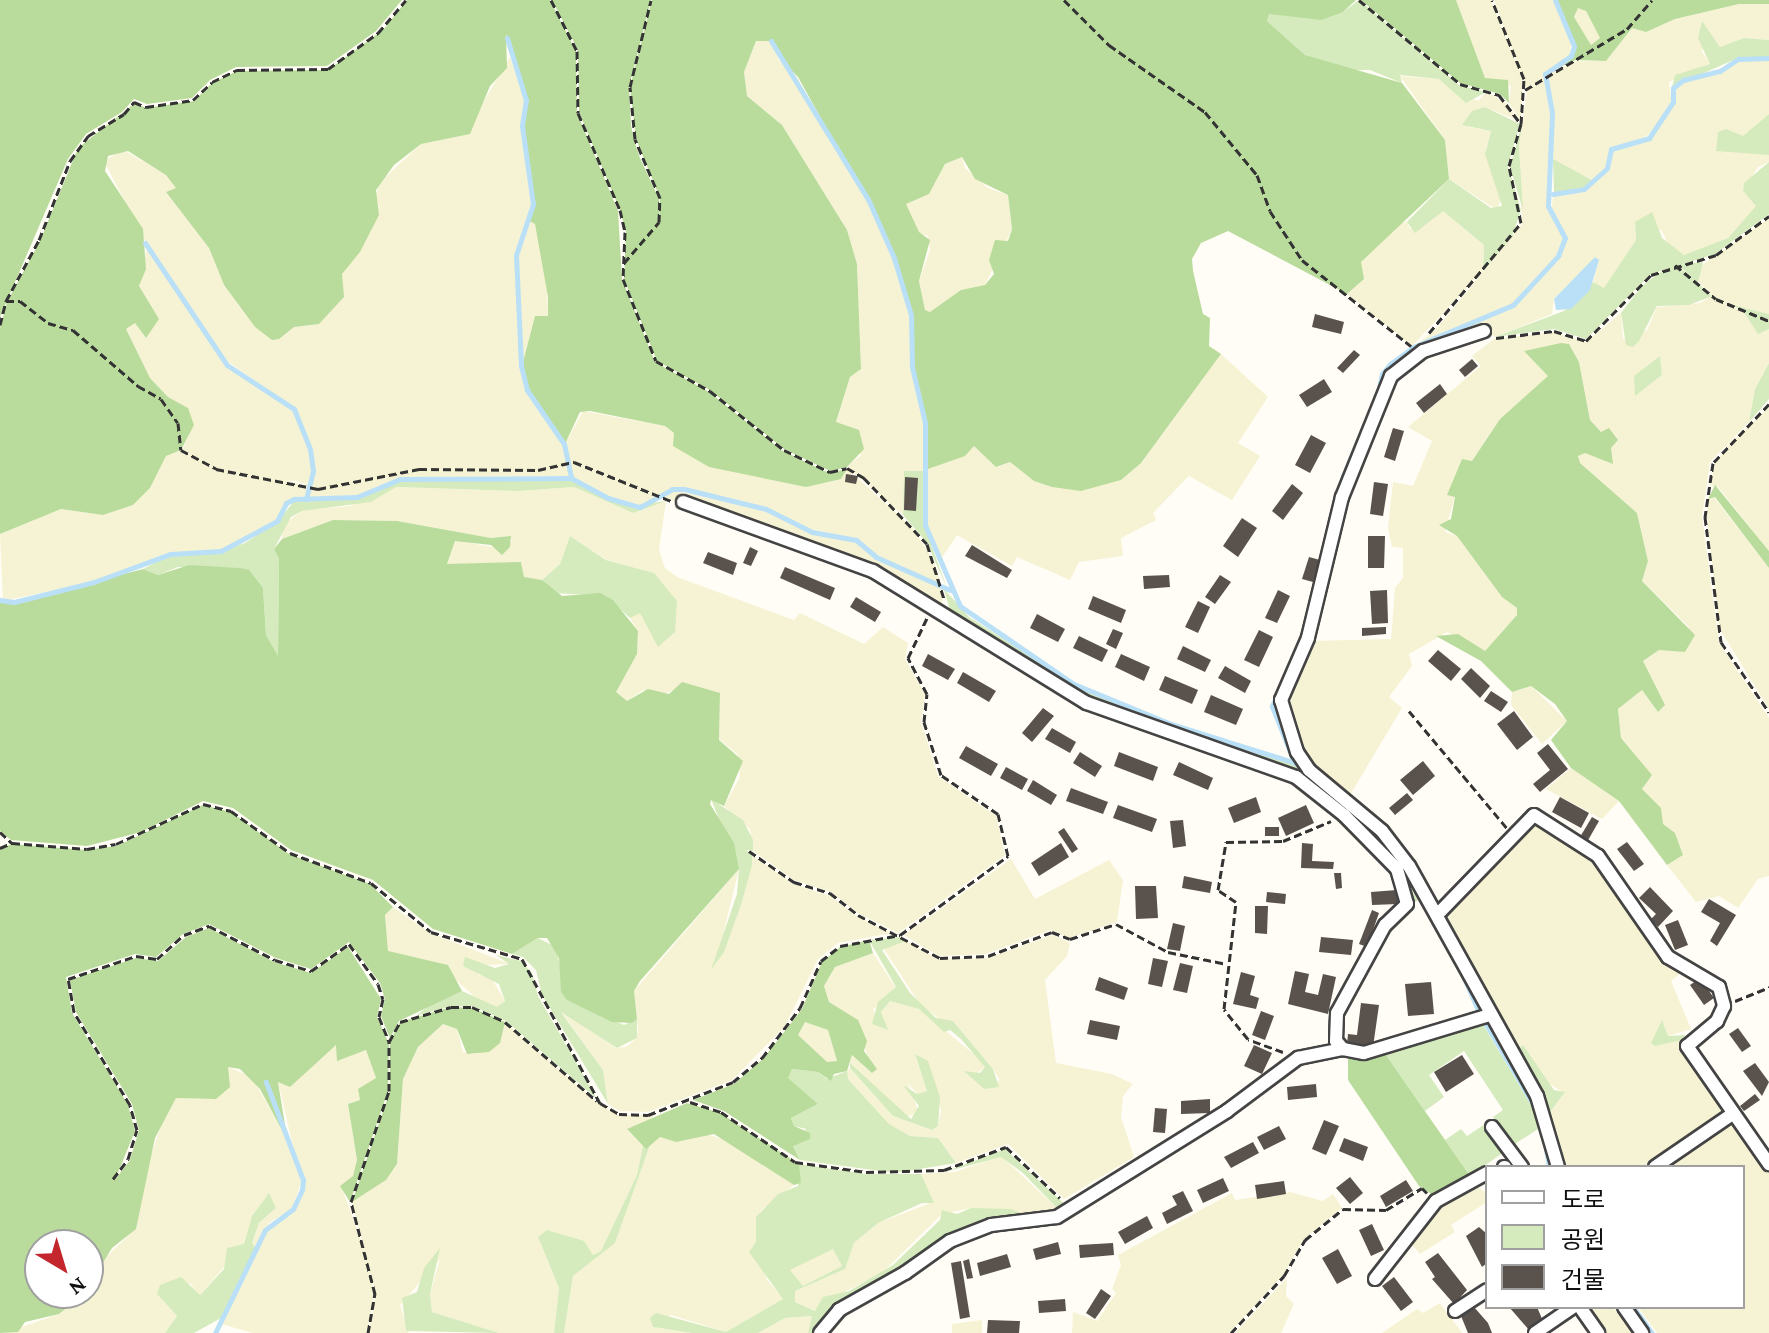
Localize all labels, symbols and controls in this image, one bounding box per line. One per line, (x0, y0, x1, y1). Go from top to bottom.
legend (1485, 1165, 1745, 1309)
text: 도로 (1561, 1186, 1605, 1213)
text: 공원 (1561, 1226, 1605, 1253)
north arrow (24, 1229, 104, 1309)
text: 건물 (1561, 1266, 1605, 1293)
text: N (64, 1272, 91, 1301)

